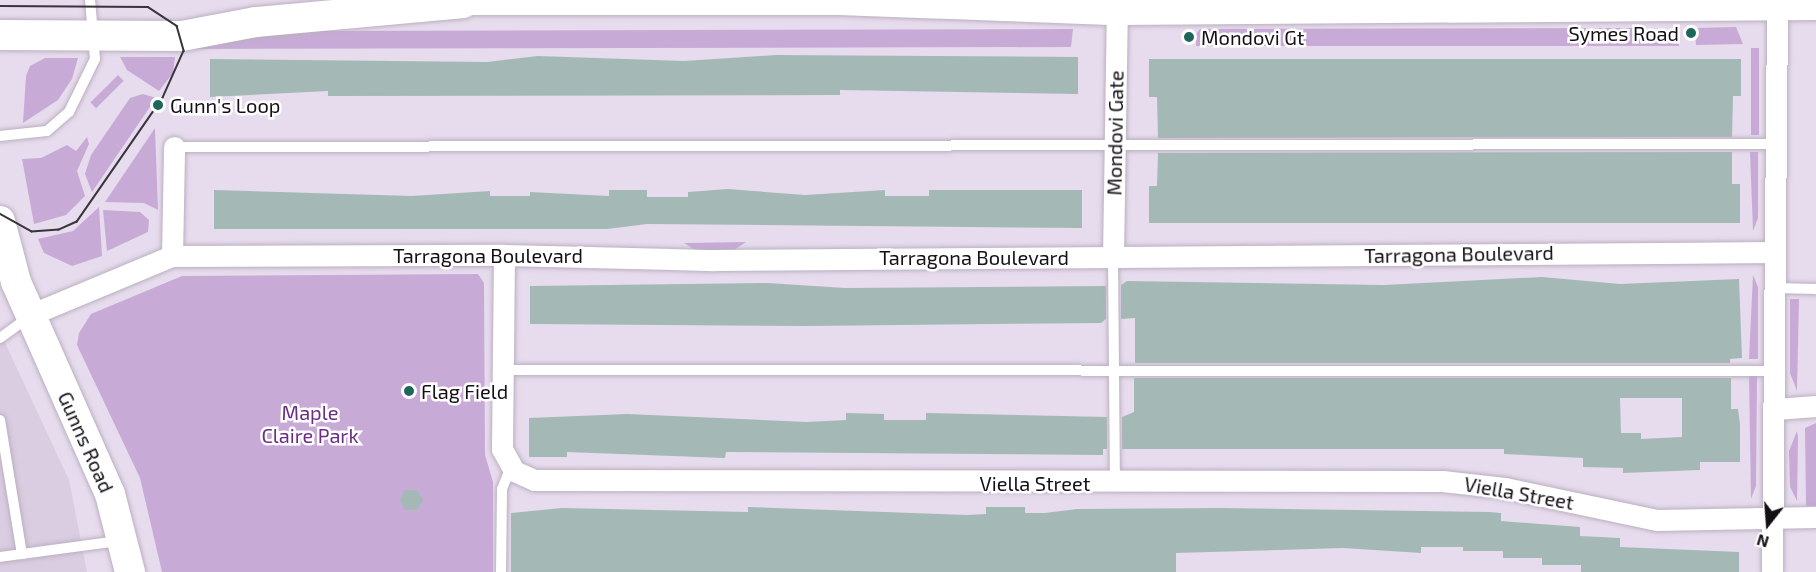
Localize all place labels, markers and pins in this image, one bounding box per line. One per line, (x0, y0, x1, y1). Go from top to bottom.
place label: Symes Road (1568, 21, 1679, 45)
place label: Mondovi Gt (1201, 25, 1304, 49)
marker: Symes Road (1684, 26, 1698, 40)
marker: Mondovi Gt (1182, 30, 1196, 44)
place label: Gunn's Loop (170, 93, 280, 117)
marker: Gunn's Loop (151, 98, 165, 112)
place label: Flag Field (421, 379, 508, 403)
marker: Flag Field (402, 384, 416, 398)

